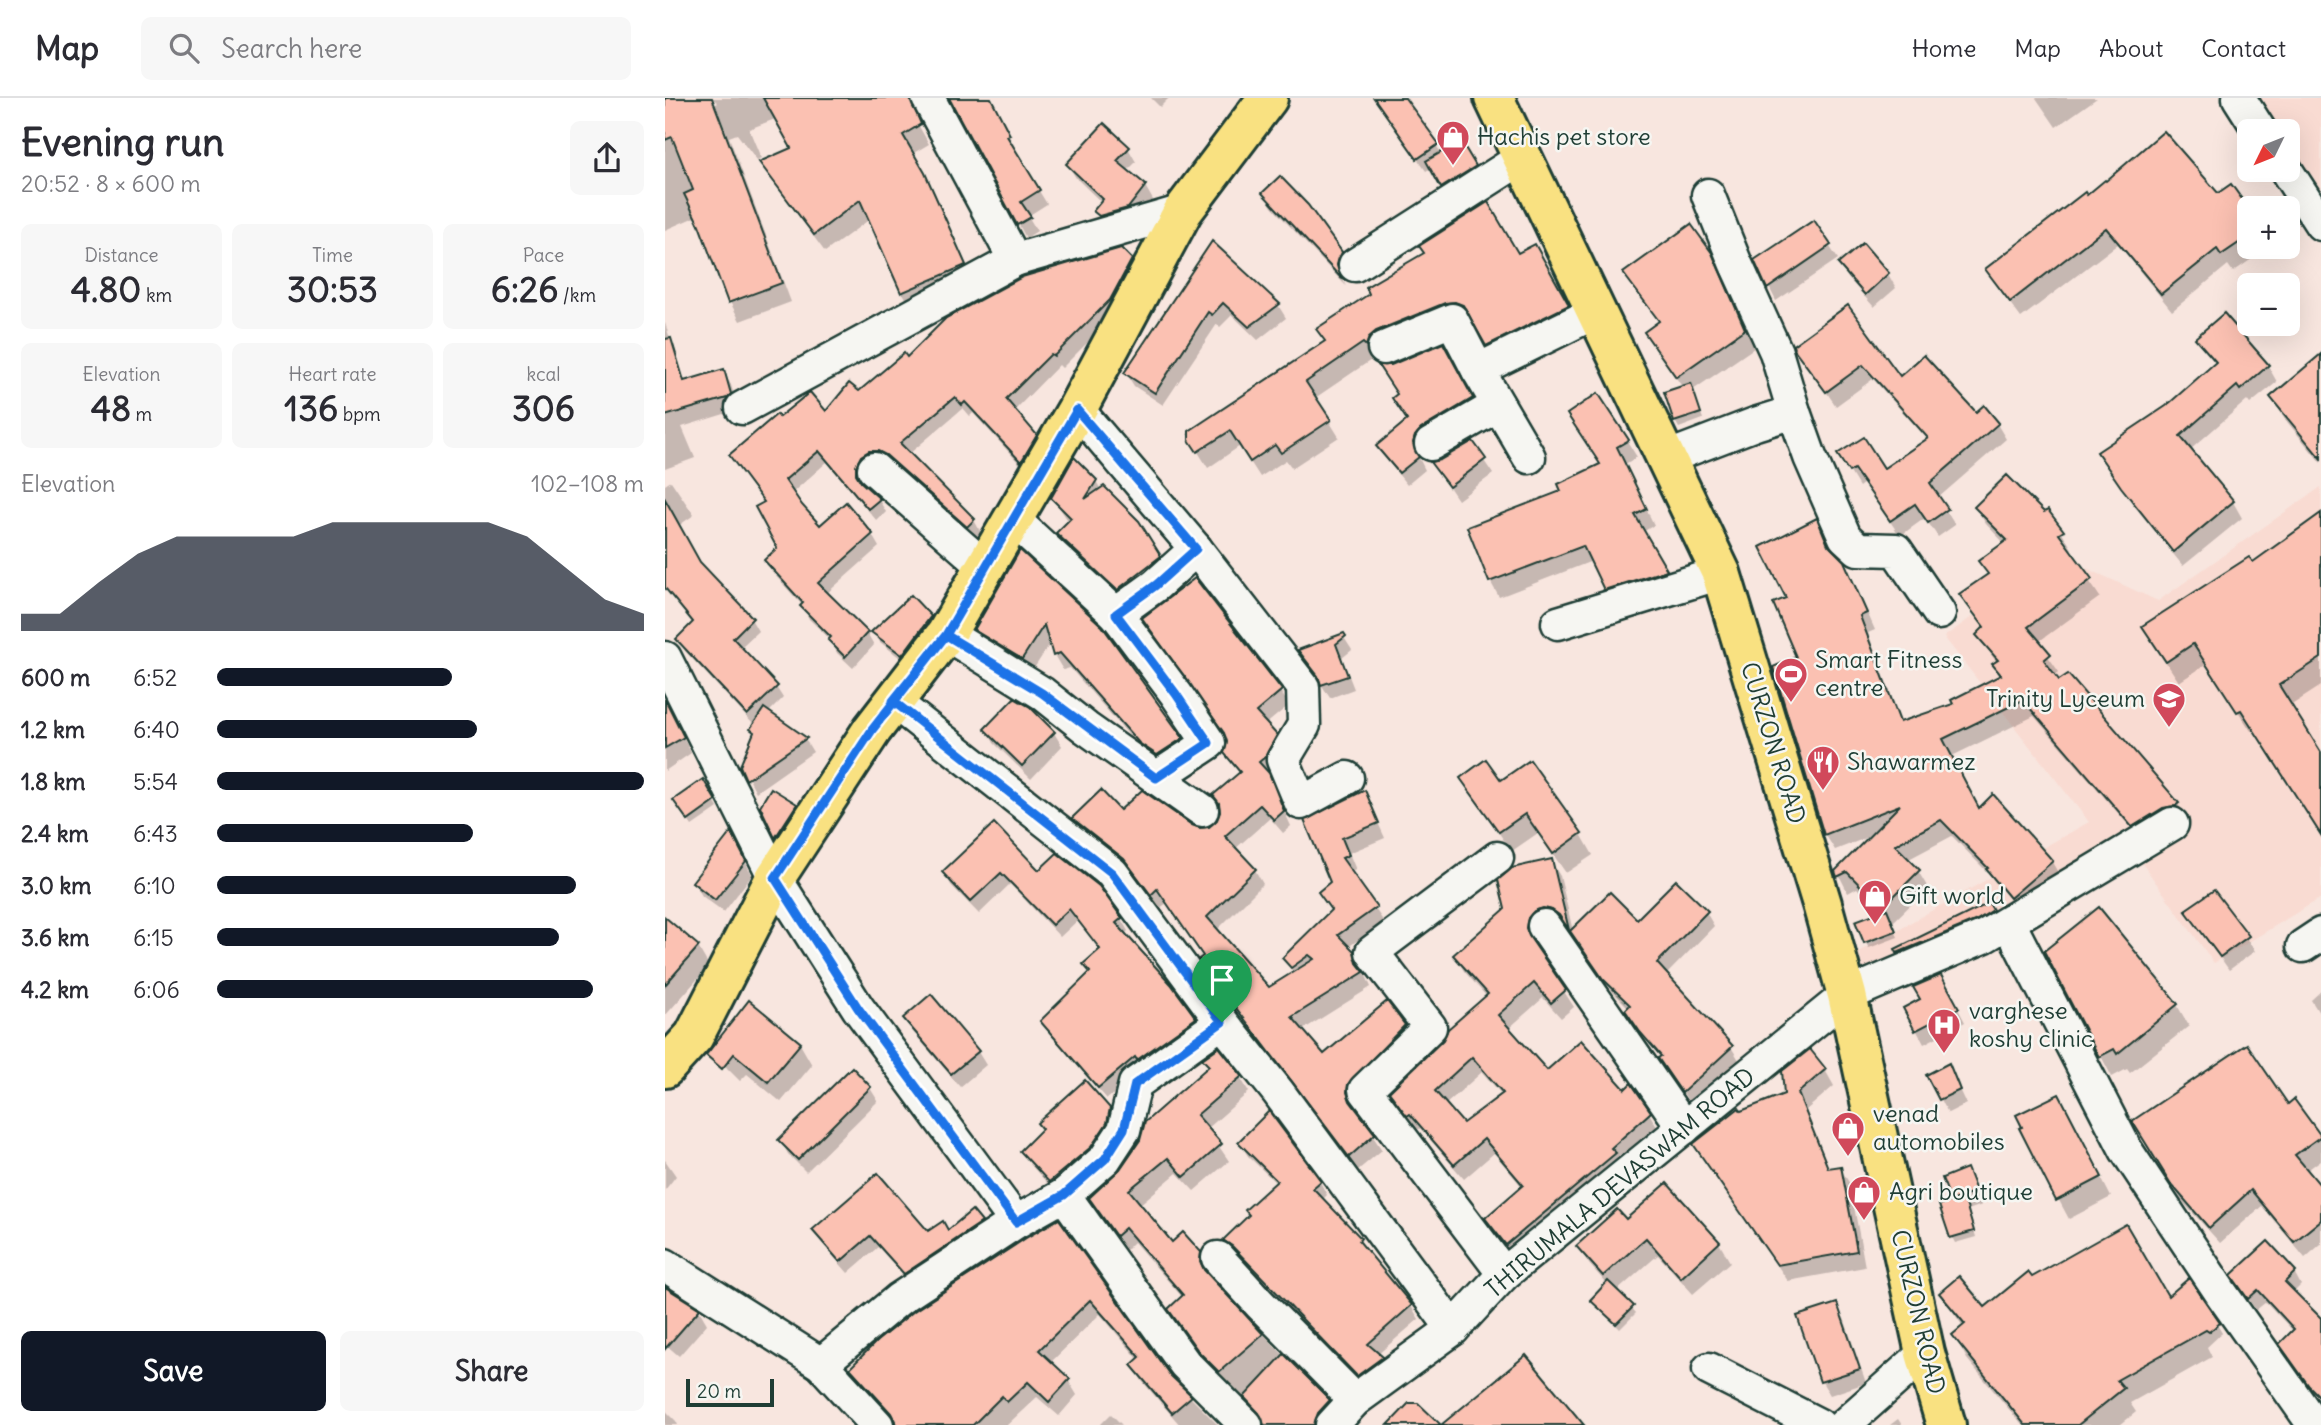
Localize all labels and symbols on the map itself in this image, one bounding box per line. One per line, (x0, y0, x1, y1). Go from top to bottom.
shop icon: Hachis pet store (1434, 118, 1472, 167)
north arrow (2237, 119, 2299, 182)
place label: Hachis pet store (1477, 121, 1651, 151)
place label: Smart Fitness centre (1815, 644, 1962, 702)
sports icon: Smart Fitness centre (1772, 655, 1810, 704)
street label: CURZON ROAD (1735, 658, 1813, 827)
school or university icon: Trinity Lyceum (2150, 680, 2188, 729)
place label: Trinity Lyceum (1986, 683, 2145, 713)
restaurant icon: Shawarmez (1804, 743, 1842, 792)
place label: Shawarmez (1847, 746, 1976, 776)
shop icon: Gift world (1856, 877, 1894, 926)
place label: Gift world (1899, 880, 2005, 910)
pin (1192, 950, 1252, 1022)
place label: varghese koshy clinic (1969, 995, 2093, 1053)
hospital icon: varghese koshy clinic (1925, 1006, 1963, 1055)
street label: THIRUMALA DEVASWAM ROAD (1478, 1060, 1760, 1304)
place label: venad automobiles (1873, 1098, 2005, 1156)
shop icon: venad automobiles (1829, 1109, 1867, 1158)
shop icon: Agri boutique (1845, 1173, 1883, 1222)
place label: Agri boutique (1889, 1176, 2033, 1206)
street label: CURZON ROAD (1885, 1227, 1952, 1397)
scale bar (686, 1376, 773, 1408)

